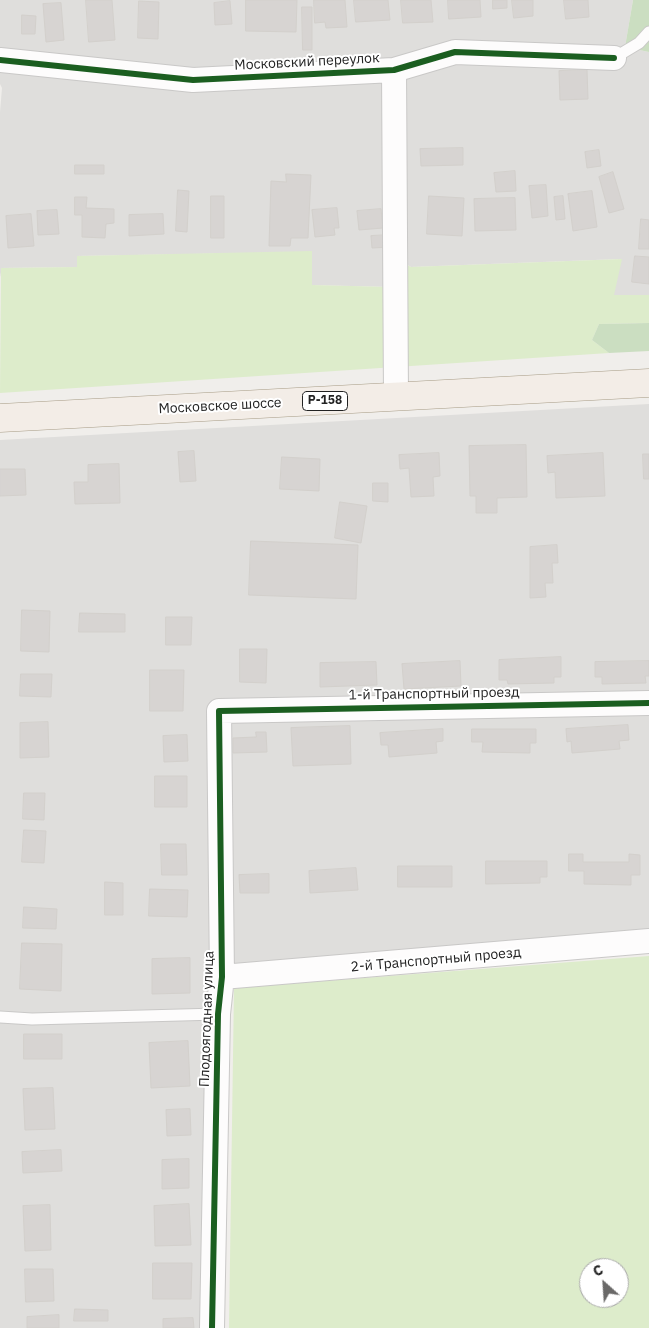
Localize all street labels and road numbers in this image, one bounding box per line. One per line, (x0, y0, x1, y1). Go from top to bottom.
street label: Московский переулок (234, 50, 380, 74)
road number: Р-158 (302, 392, 348, 411)
street label: Московское шоссе (158, 394, 282, 418)
street label: 1-й Транспортный проезд (348, 684, 520, 704)
street label: 2-й Транспортный проезд (350, 944, 522, 976)
street label: Плодоягодная улица (196, 951, 218, 1087)

